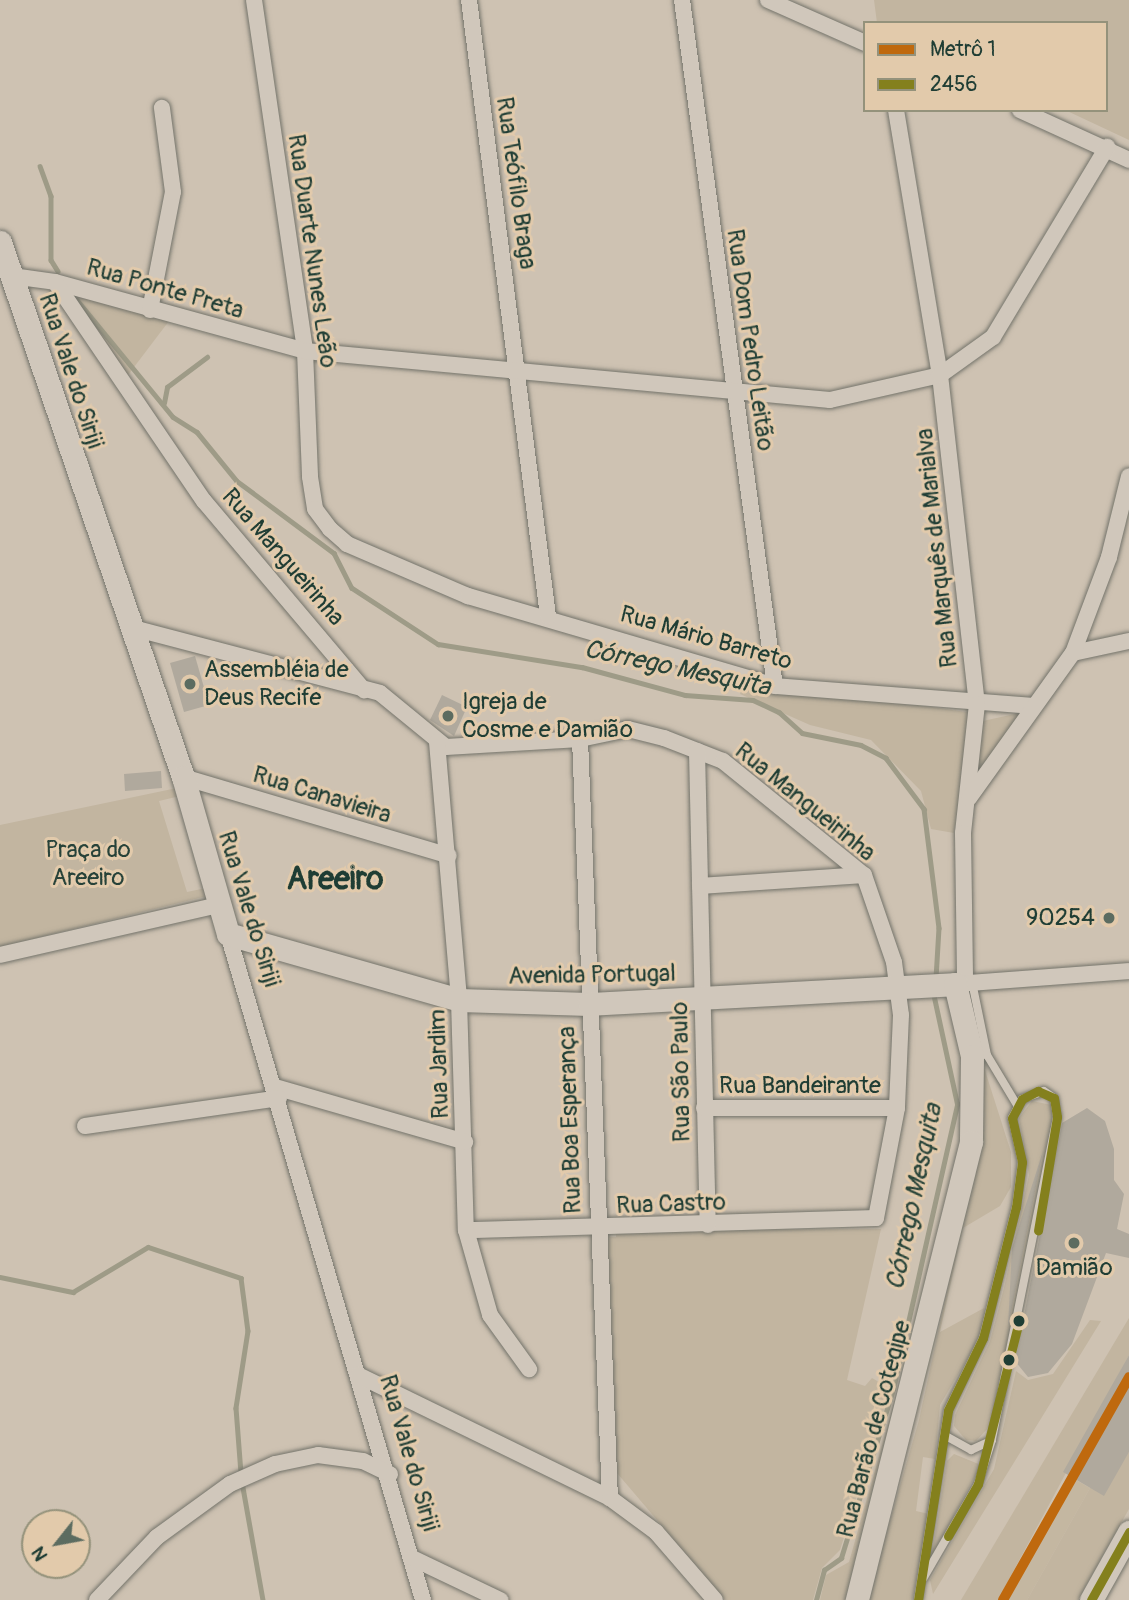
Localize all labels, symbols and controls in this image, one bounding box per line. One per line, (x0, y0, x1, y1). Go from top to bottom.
legend (863, 21, 1108, 112)
text: Metrô 1 (930, 36, 996, 63)
text: 2456 (930, 71, 978, 98)
street label: Rua Teófilo Braga (490, 95, 542, 271)
street label: Rua Duarte Nunes Leão (281, 132, 343, 370)
street label: Rua Dom Pedro Leitão (720, 227, 780, 453)
street label: Rua Ponte Preta (83, 253, 247, 325)
street label: Rua Vale do Siriji (32, 290, 110, 452)
street label: Rua Marquês de Marialva (910, 427, 964, 669)
street label: Rua Mangueirinha (216, 482, 350, 632)
street label: Rua Mário Barreto (617, 600, 795, 676)
water label: Córrego Mesquita (581, 634, 773, 704)
place label: Assembléia de Deus Recife (204, 656, 349, 712)
marker: Assembléia de Deus Recife (182, 676, 198, 692)
place label: Igreja de Cosme e Damião (462, 688, 633, 744)
marker: Igreja de Cosme e Damião (440, 708, 456, 724)
street label: Rua Mangueirinha (729, 737, 881, 867)
street label: Rua Canavieira (249, 760, 395, 830)
street label: Rua Vale do Siriji (212, 828, 286, 990)
park label: Praça do Areeiro (45, 836, 131, 892)
district label: Areeiro (287, 860, 383, 898)
place label: 90254 (1026, 904, 1095, 932)
marker: 90254 (1101, 910, 1117, 926)
street label: Avenida Portugal (508, 959, 676, 991)
street label: Rua São Paulo (665, 1002, 697, 1142)
street label: Rua Jardim (423, 1009, 455, 1119)
street label: Rua Boa Esperança (552, 1026, 588, 1214)
street label: Rua Bandeirante (719, 1072, 881, 1100)
water label: Córrego Mesquita (880, 1101, 950, 1293)
street label: Rua Castro (616, 1188, 726, 1220)
marker: Damião (1066, 1235, 1082, 1251)
place label: Damião (1035, 1254, 1113, 1282)
unlabelled marker (1012, 1314, 1026, 1328)
street label: Rua Barão de Cotegipe (831, 1317, 917, 1541)
unlabelled marker (1002, 1353, 1016, 1367)
street label: Rua Vale do Siriji (373, 1371, 445, 1535)
north arrow (21, 1509, 91, 1579)
text: N (26, 1542, 53, 1565)

